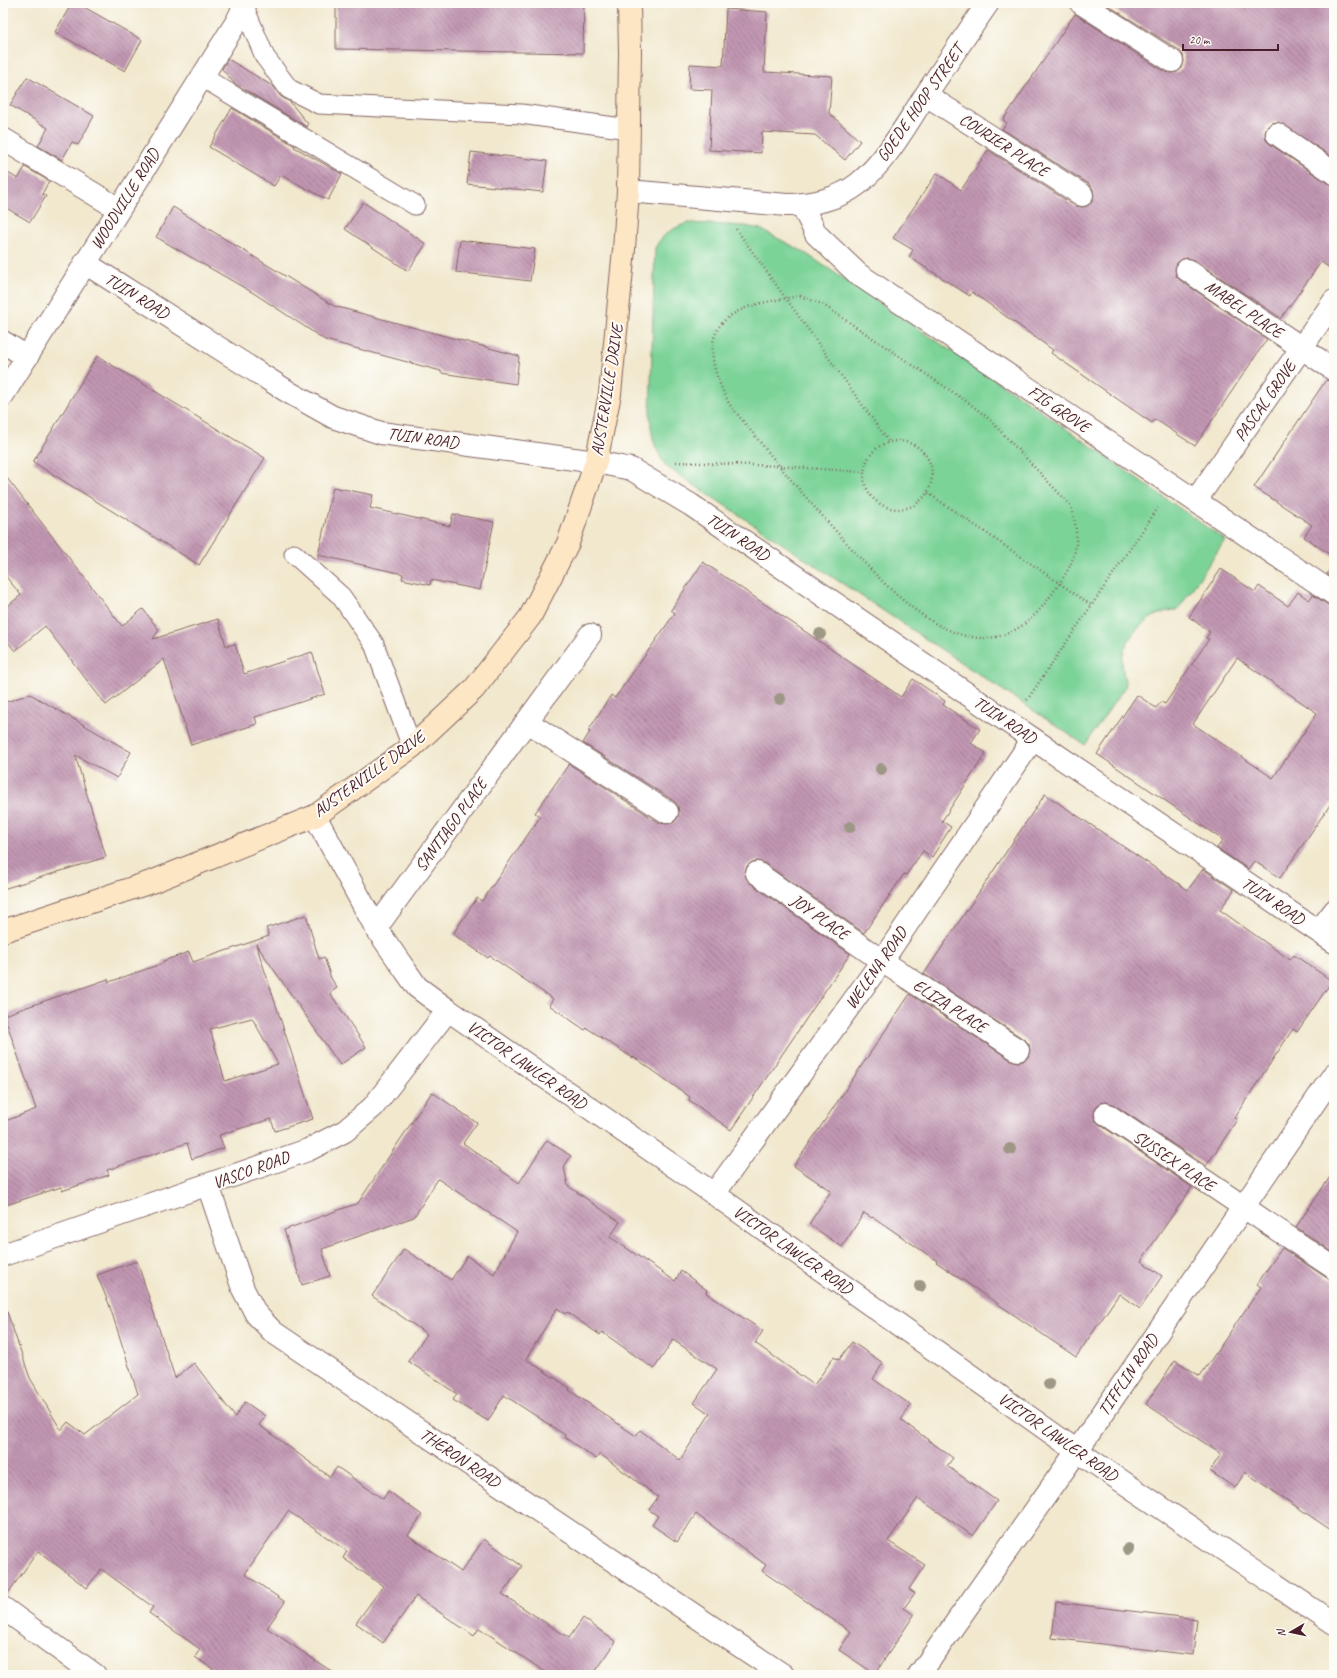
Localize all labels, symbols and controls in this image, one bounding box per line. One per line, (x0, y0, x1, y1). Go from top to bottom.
scale bar (1183, 26, 1278, 52)
text: 20 m (1189, 32, 1211, 48)
street label: GOEDE HOOP STREET (872, 37, 971, 166)
street label: COURIER PLACE (956, 108, 1055, 183)
street label: WOODVILLE ROAD (86, 143, 165, 253)
street label: TUIN ROAD (101, 268, 175, 325)
street label: MABEL PLACE (1201, 275, 1289, 344)
street label: AUSTERVILLE DRIVE (586, 321, 628, 457)
street label: PASCAL GROVE (1230, 355, 1302, 445)
street label: FIG GROVE (1024, 381, 1096, 439)
street label: TUIN ROAD (386, 423, 462, 454)
street label: TUIN ROAD (703, 508, 775, 567)
street label: TUIN ROAD (970, 691, 1042, 750)
street label: AUSTERVILLE DRIVE (309, 725, 431, 822)
street label: SANTIAGO PLACE (410, 772, 493, 876)
street label: TUIN ROAD (1238, 872, 1310, 931)
street label: JOY PLACE (786, 889, 855, 946)
street label: WELENA ROAD (840, 922, 912, 1013)
street label: ELIZA PLACE (909, 974, 993, 1039)
street label: VICTOR LAWLER ROAD (463, 1016, 593, 1115)
street label: SUSSEX PLACE (1129, 1126, 1220, 1197)
street label: VASCO ROAD (210, 1146, 293, 1194)
street label: VICTOR LAWLER ROAD (729, 1201, 859, 1300)
street label: TIFFLIN ROAD (1093, 1329, 1164, 1420)
street label: VICTOR LAWLER ROAD (994, 1388, 1124, 1487)
street label: THERON ROAD (416, 1424, 506, 1494)
north arrow (1271, 1612, 1311, 1652)
text: N (1273, 1627, 1289, 1638)

